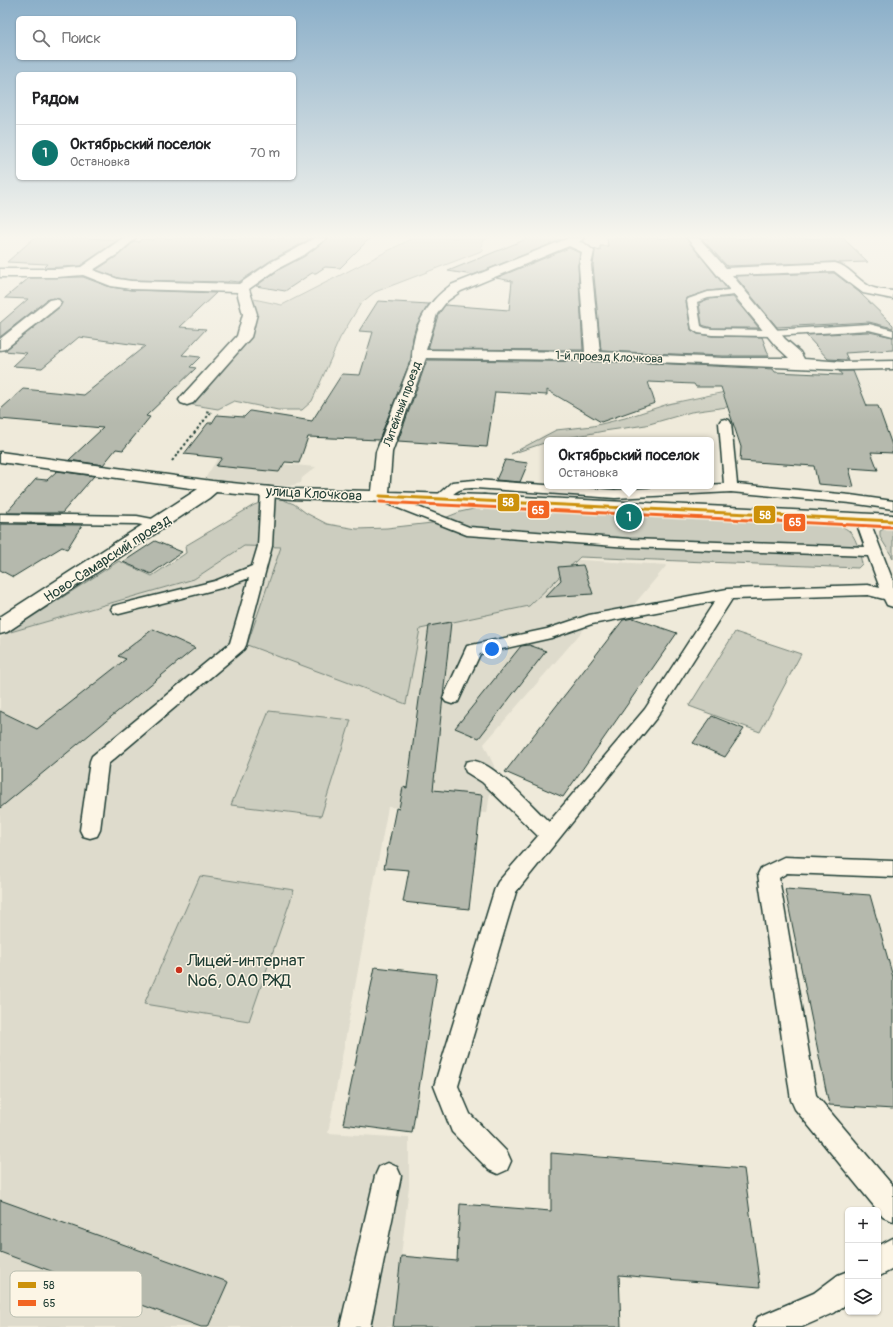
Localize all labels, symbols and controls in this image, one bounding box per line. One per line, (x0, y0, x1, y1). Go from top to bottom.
search box (16, 16, 296, 60)
icon: search (30, 27, 52, 49)
text: Поиск (62, 29, 101, 48)
text: Рядом (32, 88, 79, 109)
text: Октябрьский поселок (70, 135, 211, 154)
text: 1 (42, 145, 48, 161)
text: 70 m (250, 145, 280, 161)
text: Остановка (70, 154, 130, 170)
street label: 1-й проезд Клочкова (555, 348, 663, 367)
street label: Литейный проезд (380, 359, 425, 450)
popup (544, 437, 714, 489)
text: Октябрьский поселок (558, 446, 700, 465)
text: Остановка (558, 465, 618, 481)
street label: улица Клочкова (265, 482, 362, 505)
line badge: 58 (497, 493, 520, 512)
text: 58 (502, 496, 514, 509)
line badge: 65 (527, 500, 550, 519)
pin: 1 (616, 502, 642, 532)
text: 65 (532, 504, 544, 517)
line badge: 58 (753, 505, 776, 524)
text: 58 (759, 509, 771, 522)
street label: Ново-Самарский проезд (41, 511, 174, 606)
line badge: 65 (783, 513, 806, 532)
text: 65 (789, 516, 801, 529)
your location (482, 639, 502, 659)
place label: Лицей-интернат №6, ОАО РЖД (186, 950, 306, 991)
marker: Лицей-интернат №6, ОАО РЖД (174, 965, 184, 975)
map controls (845, 1207, 881, 1315)
button: + (845, 1207, 881, 1243)
button: − (845, 1243, 881, 1279)
legend (10, 1271, 142, 1317)
text: 58 (43, 1279, 55, 1292)
button: layers (845, 1279, 881, 1315)
text: 65 (43, 1297, 55, 1310)

